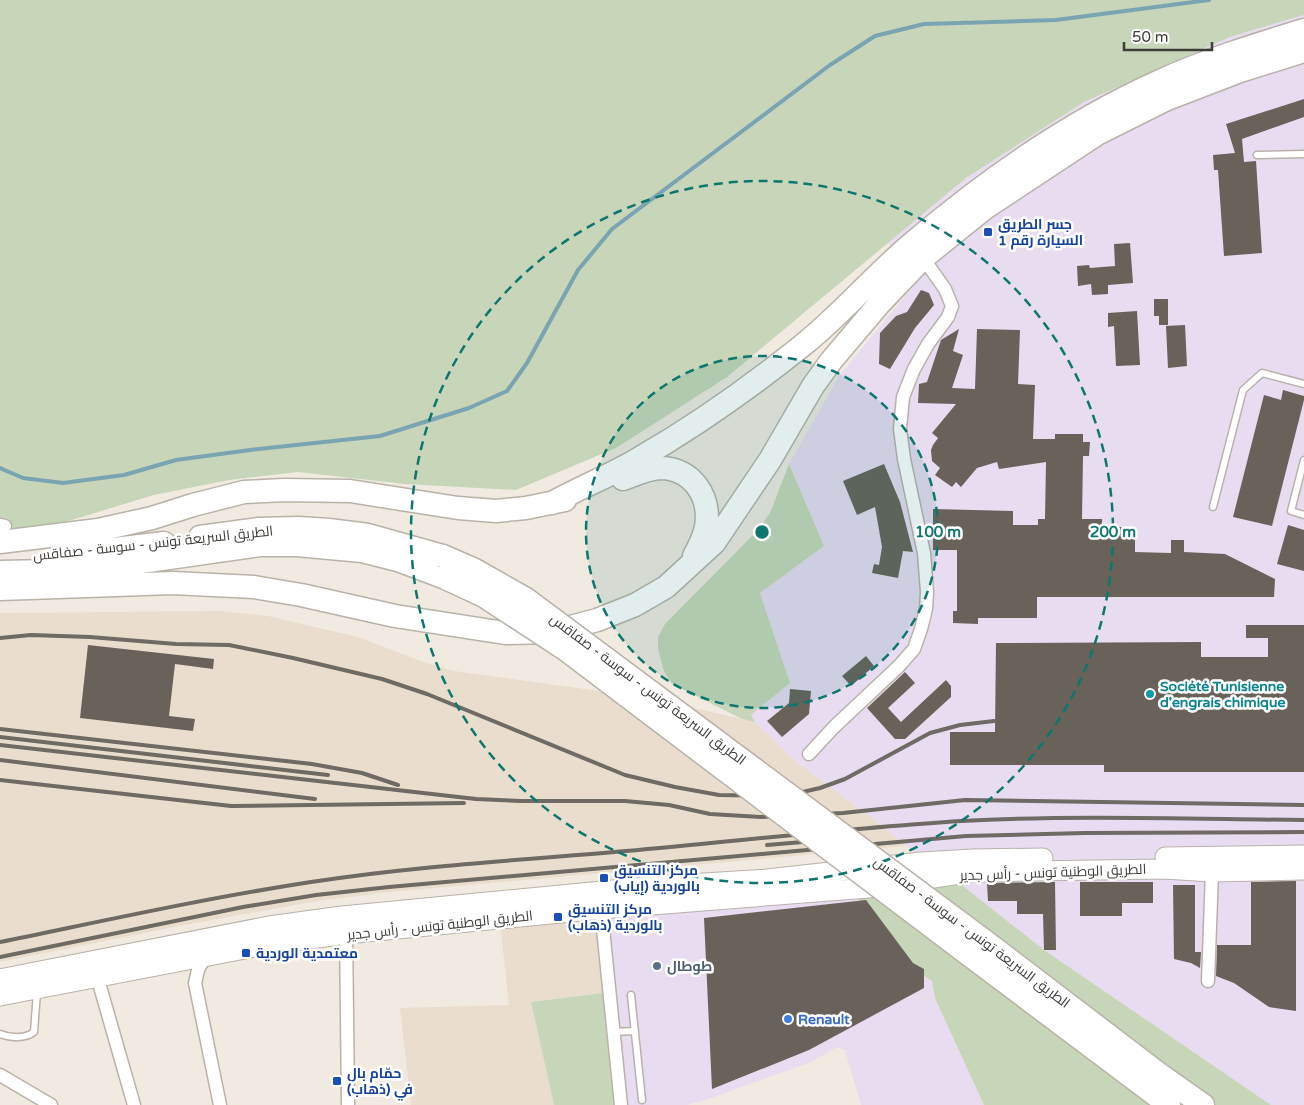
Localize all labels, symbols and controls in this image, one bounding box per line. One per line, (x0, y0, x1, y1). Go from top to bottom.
scale bar (1124, 20, 1212, 52)
text: 50 m (1132, 28, 1169, 46)
place label: جسر الطريق السيارة رقم 1 (998, 216, 1083, 250)
marker: جسر الطريق السيارة رقم 1 (982, 226, 994, 238)
street label: الطريق السريعة تونس - سوسة - صفاقس (32, 522, 274, 565)
centre of rings (753, 523, 771, 541)
text: 100 m (915, 523, 961, 541)
text: 200 m (1090, 523, 1136, 541)
street label: الطريق السريعة تونس - سوسة - صفاقس (546, 610, 749, 769)
place label: Société Tunisienne d'engrais chimique (1160, 678, 1285, 711)
marker: Société Tunisienne d'engrais chimique (1144, 688, 1156, 700)
street label: الطريق السريعة تونس - سوسة - صفاقس (870, 853, 1073, 1012)
street label: الطريق الوطنية تونس - رأس جدير (958, 860, 1147, 884)
place label: مركز التنسيق بالوردية (إياب) (614, 862, 700, 896)
marker: مركز التنسيق بالوردية (إياب) (598, 872, 610, 884)
place label: مركز التنسيق بالوردية (ذهاب) (568, 901, 662, 934)
street label: الطريق الوطنية تونس - رأس جدير (345, 906, 534, 944)
marker: مركز التنسيق بالوردية (ذهاب) (552, 911, 564, 923)
place label: معتمدية الوردية (256, 945, 358, 962)
marker: معتمدية الوردية (240, 947, 252, 959)
place label: طوطال (667, 958, 712, 975)
marker: طوطال (651, 960, 663, 972)
place label: Renault (798, 1011, 850, 1028)
marker: Renault (782, 1013, 794, 1025)
place label: حمّام بال في (ذهاب) (347, 1065, 413, 1101)
marker: حمّام بال في (ذهاب) (331, 1075, 343, 1087)

